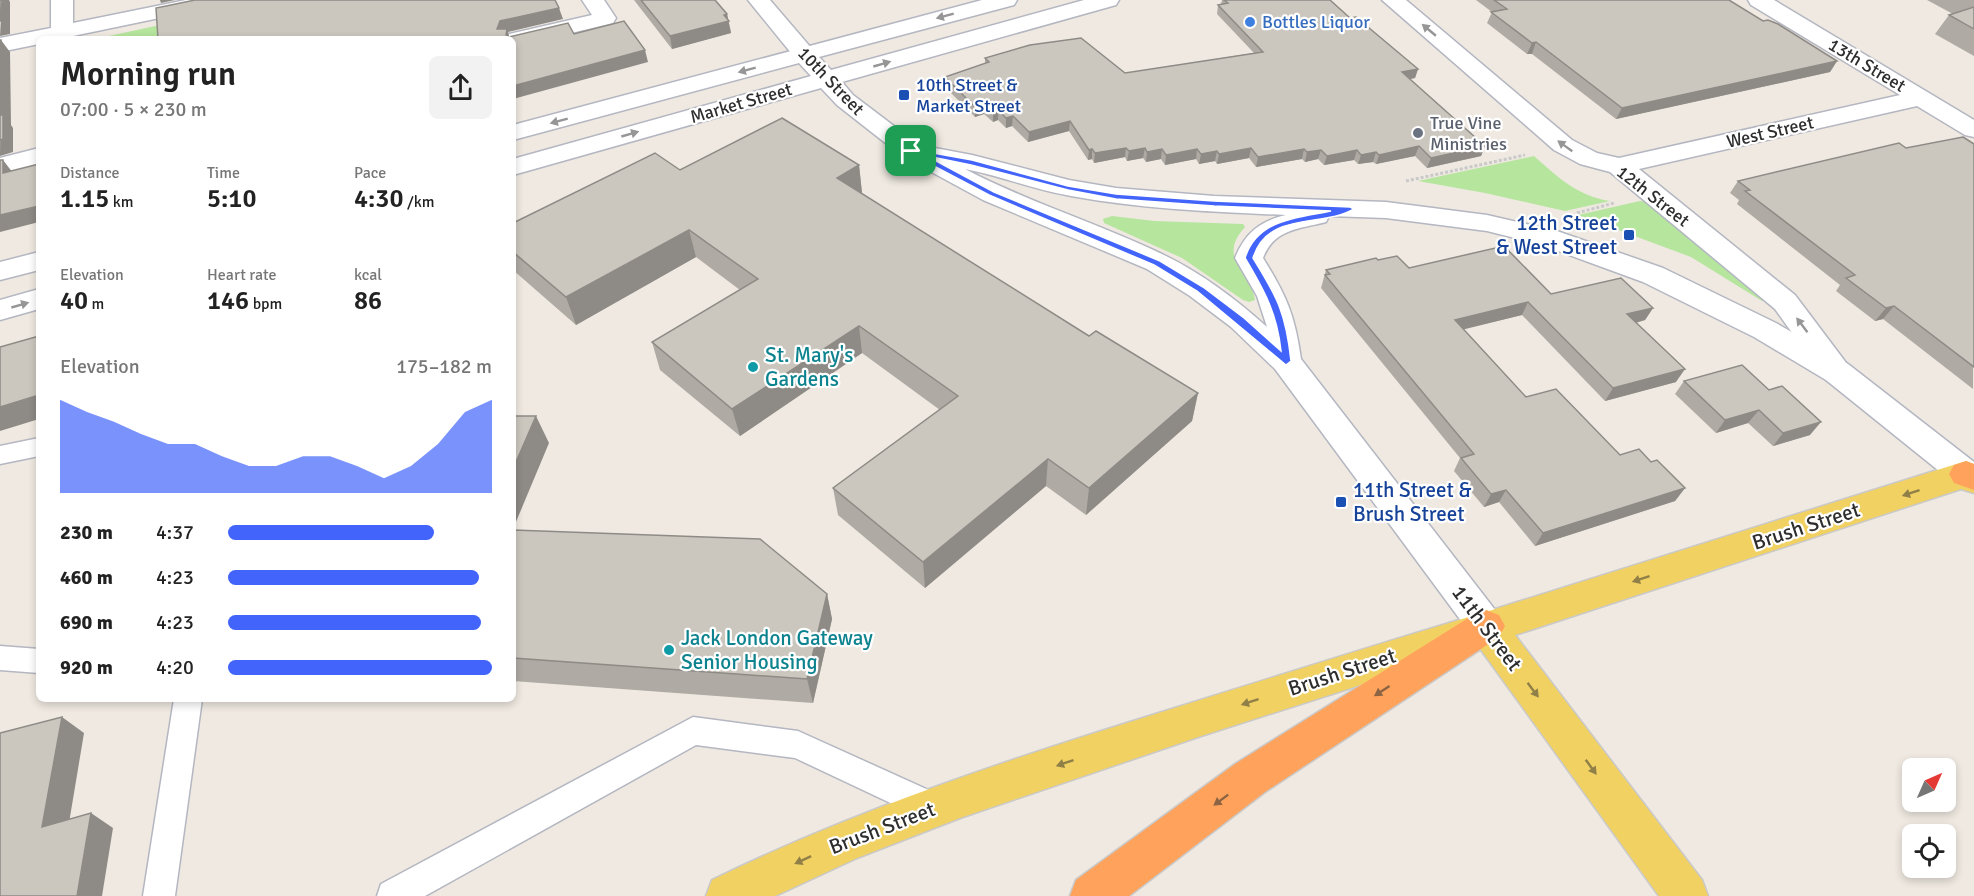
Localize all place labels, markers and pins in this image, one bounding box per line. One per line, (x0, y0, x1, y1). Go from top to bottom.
place label: Bottles Liquor (1262, 11, 1370, 33)
marker: Bottles Liquor (1243, 15, 1257, 29)
place label: 10th Street & Market Street (916, 74, 1021, 117)
marker: 10th Street & Market Street (897, 88, 911, 102)
place label: True Vine Ministries (1430, 112, 1507, 155)
pin (885, 125, 936, 176)
marker: True Vine Ministries (1411, 126, 1425, 140)
place label: 12th Street & West Street (1496, 210, 1617, 260)
marker: 12th Street & West Street (1622, 228, 1636, 242)
place label: St. Mary's Gardens (765, 342, 853, 392)
marker: St. Mary's Gardens (746, 360, 760, 374)
place label: 11th Street & Brush Street (1353, 477, 1472, 527)
marker: 11th Street & Brush Street (1334, 495, 1348, 509)
place label: Jack London Gateway Senior Housing (681, 625, 873, 675)
marker: Jack London Gateway Senior Housing (662, 643, 676, 657)

